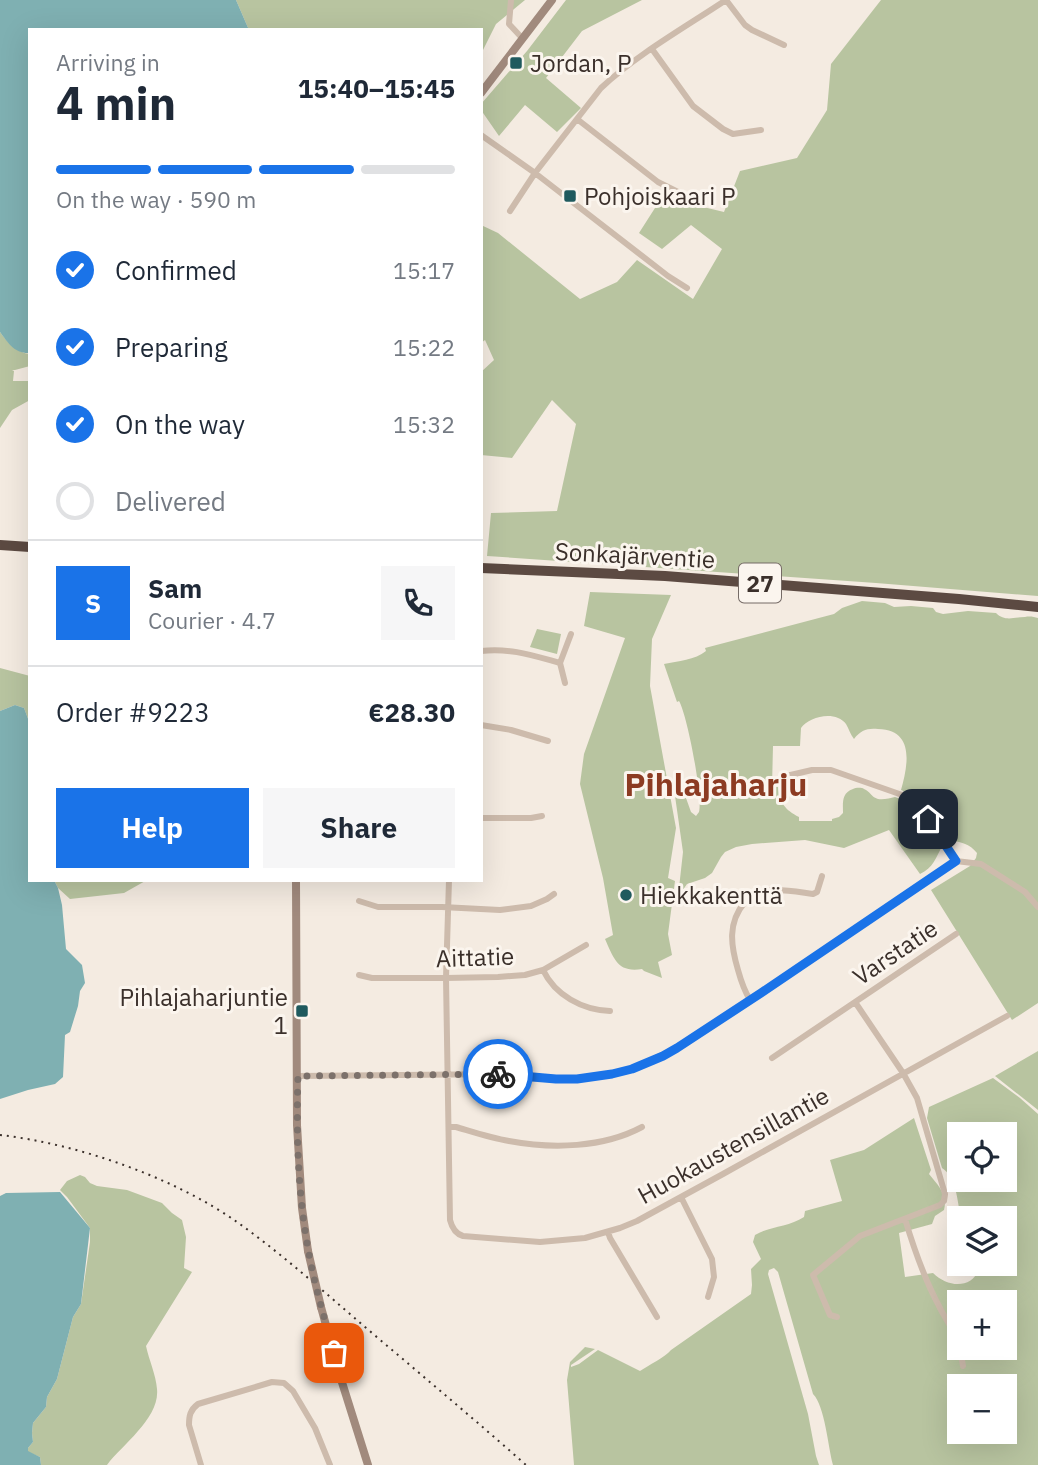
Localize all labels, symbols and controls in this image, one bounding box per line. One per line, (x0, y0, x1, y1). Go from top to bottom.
text: Arriving in (56, 47, 160, 77)
place label: Jordan, P (530, 47, 631, 79)
marker: Jordan, P (508, 55, 524, 71)
text: 15:40–15:45 (298, 71, 455, 105)
text: 4 min (56, 73, 176, 133)
place label: Pohjoiskaari P (584, 180, 735, 212)
text: On the way · 590 m (56, 184, 256, 214)
marker: Pohjoiskaari P (562, 188, 578, 204)
icon: check (56, 251, 94, 289)
text: Confirmed (115, 253, 237, 287)
text: 15:17 (393, 255, 455, 285)
icon: check (56, 328, 94, 366)
text: Preparing (115, 330, 228, 364)
text: 15:22 (393, 332, 455, 362)
icon: check (56, 405, 94, 443)
text: On the way (115, 407, 245, 441)
text: 15:32 (393, 409, 455, 439)
text: Delivered (115, 484, 226, 518)
street label: Sonkajärventie (554, 535, 716, 575)
road number: 27 (739, 564, 781, 603)
button: phone (381, 566, 455, 640)
text: Sam (148, 571, 202, 605)
text: S (85, 586, 101, 620)
text: Courier · 4.7 (148, 605, 276, 635)
text: Order #9223 (56, 695, 210, 729)
text: €28.30 (368, 695, 455, 729)
district label: Pihlajaharju (625, 763, 807, 805)
button: Help (56, 788, 249, 868)
button: Share (263, 788, 455, 868)
pin (898, 789, 958, 849)
icon: home (909, 800, 947, 838)
place label: Hiekkakenttä (640, 879, 783, 911)
marker: Hiekkakenttä (618, 887, 634, 903)
street label: Varstatie (846, 912, 944, 992)
street label: Aittatie (435, 940, 515, 974)
place label: Pihlajaharjuntie 1 (120, 981, 288, 1041)
marker: Pihlajaharjuntie 1 (294, 1003, 310, 1019)
courier (463, 1039, 533, 1109)
icon: bike (479, 1055, 517, 1093)
street label: Huokaustensillantie (632, 1079, 834, 1211)
map controls (947, 1122, 1017, 1444)
button: locate (947, 1122, 1017, 1192)
button: layers (947, 1206, 1017, 1276)
button: + (947, 1290, 1017, 1360)
pin (304, 1323, 364, 1383)
icon: bag (315, 1334, 353, 1372)
button: − (947, 1374, 1017, 1444)

